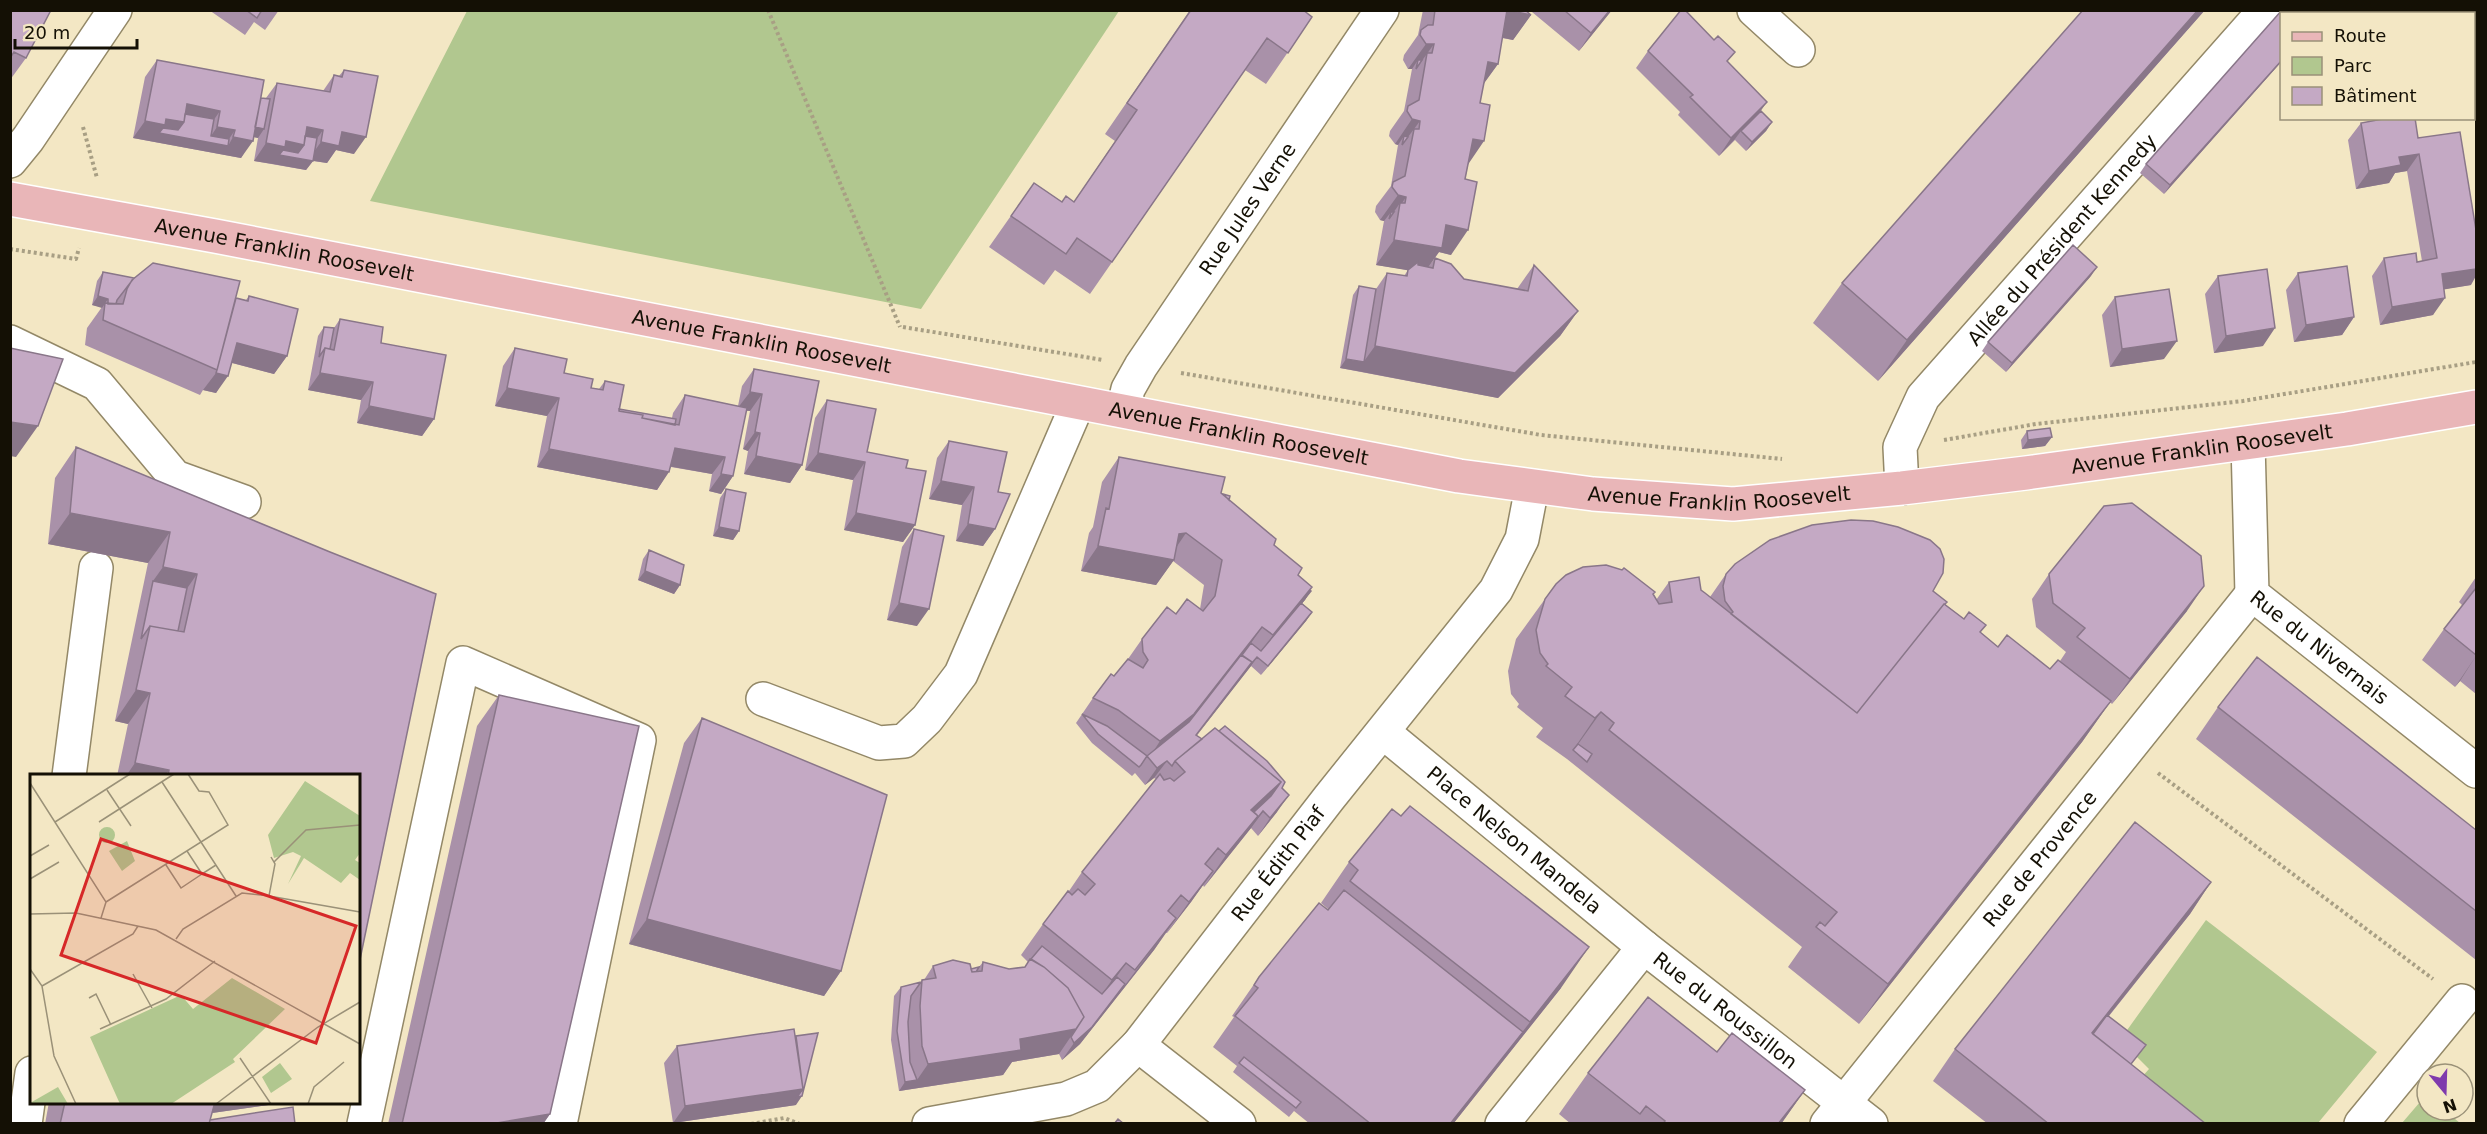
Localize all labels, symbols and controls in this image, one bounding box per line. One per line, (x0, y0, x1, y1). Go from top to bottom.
scale bar (15, 12, 136, 50)
legend (2280, 12, 2475, 120)
text: 20 m (24, 22, 70, 43)
text: Route (2334, 25, 2386, 46)
text: Parc (2334, 55, 2372, 76)
text: Bâtiment (2334, 85, 2417, 106)
street label: Allée du Président Kennedy (1962, 129, 2162, 350)
street label: Rue Jules Verne (1194, 138, 1301, 280)
street label: Avenue Franklin Roosevelt (153, 213, 416, 286)
street label: Avenue Franklin Roosevelt (630, 305, 893, 378)
street label: Avenue Franklin Roosevelt (1107, 397, 1371, 470)
street label: Avenue Franklin Roosevelt (2070, 419, 2334, 479)
street label: Avenue Franklin Roosevelt (1587, 481, 1852, 516)
street label: Rue du Nivernais (2245, 585, 2393, 709)
street label: Place Nelson Mandela (1422, 761, 1606, 919)
inset map (30, 774, 360, 1104)
street label: Rue de Provence (1978, 786, 2102, 932)
street label: Rue Édith Piaf (1226, 801, 1331, 926)
street label: Rue du Roussillon (1648, 947, 1802, 1074)
north arrow (2415, 1062, 2475, 1122)
text: N (2440, 1095, 2459, 1117)

